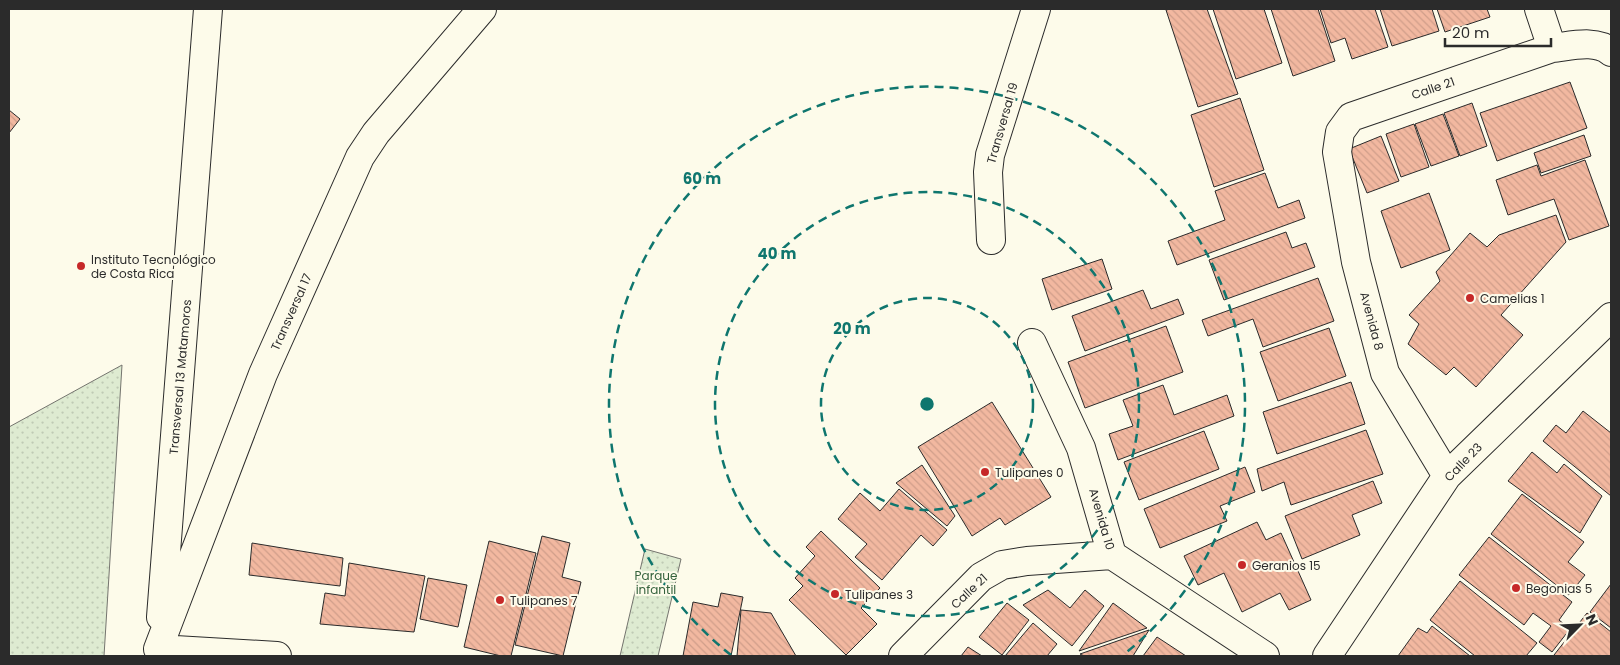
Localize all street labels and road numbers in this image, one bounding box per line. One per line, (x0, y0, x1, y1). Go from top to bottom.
street label: Calle 21 (1409, 73, 1457, 103)
street label: Transversal 19 (982, 80, 1022, 166)
street label: Transversal 17 (266, 270, 316, 353)
street label: Avenida 8 (1356, 290, 1388, 352)
street label: Transversal 13 Matamoros (165, 299, 195, 455)
street label: Calle 23 (1440, 439, 1486, 485)
street label: Avenida 10 (1085, 486, 1119, 552)
street label: Calle 21 (947, 570, 991, 612)

